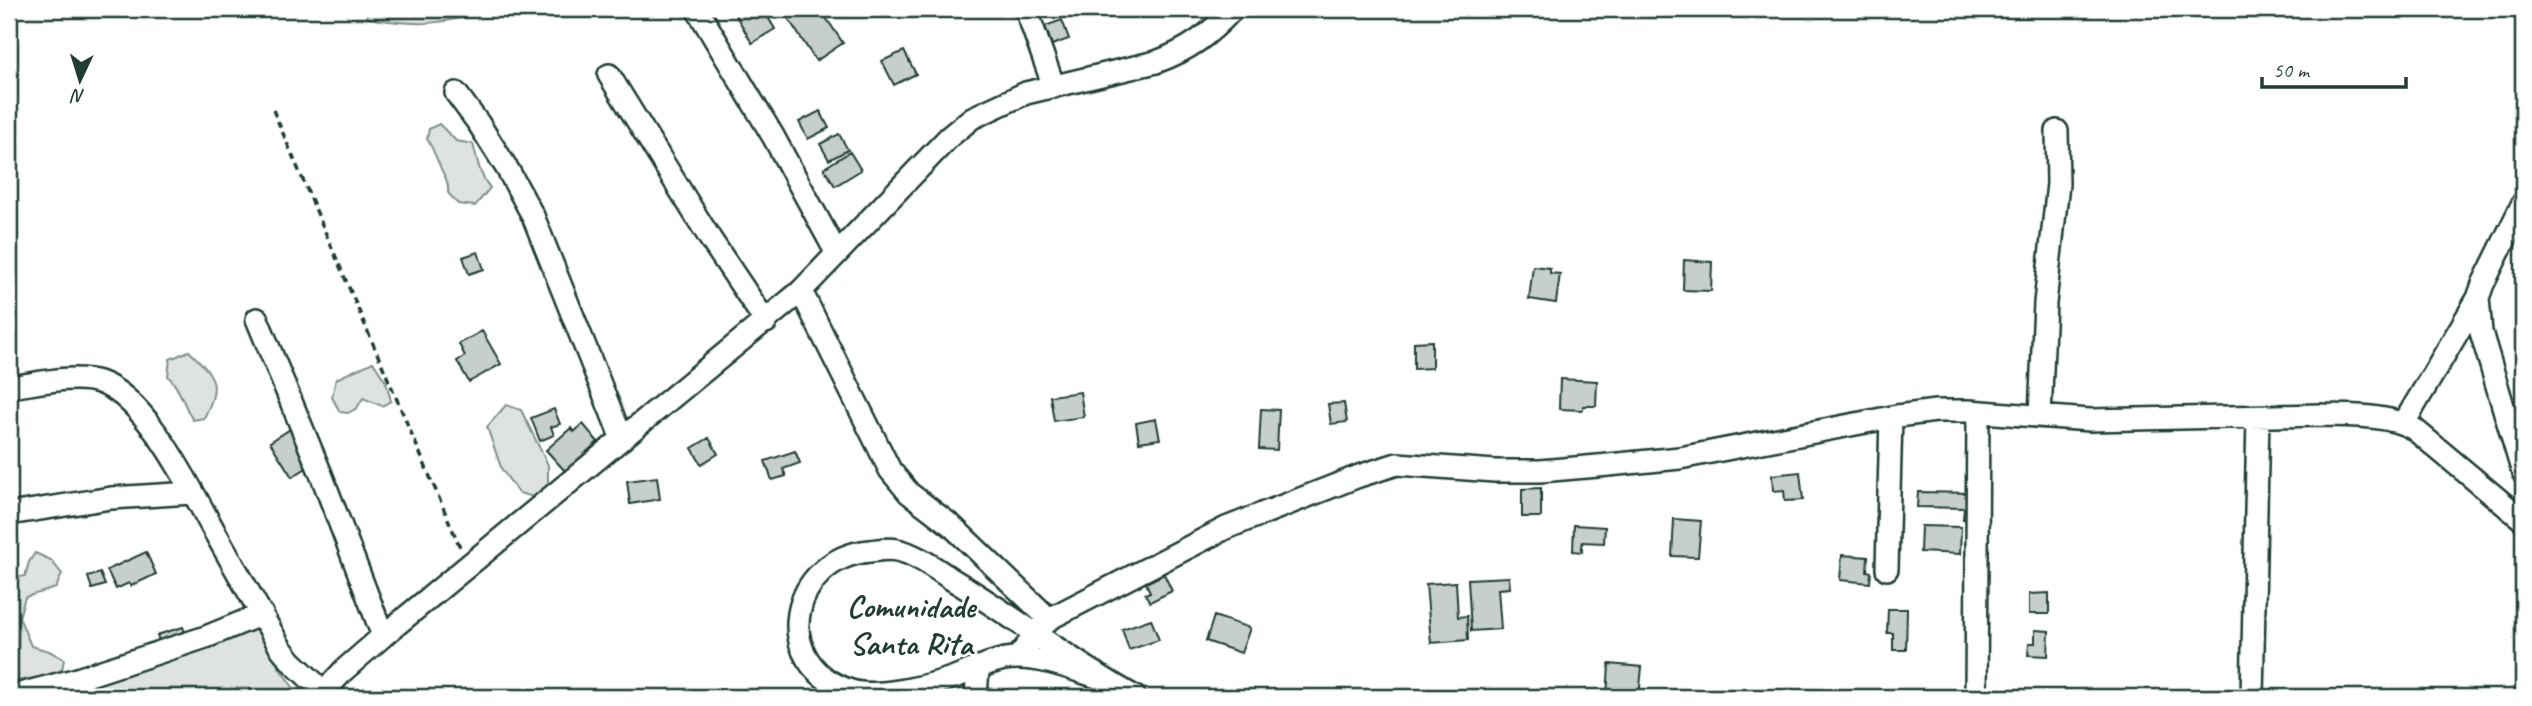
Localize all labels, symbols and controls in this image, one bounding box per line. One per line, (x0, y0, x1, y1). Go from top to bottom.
north arrow (46, 46, 116, 116)
scale bar (2262, 46, 2406, 90)
text: 50 m (2273, 57, 2311, 83)
text: N (69, 83, 86, 108)
district label: Comunidade Santa Rita (847, 586, 978, 664)

